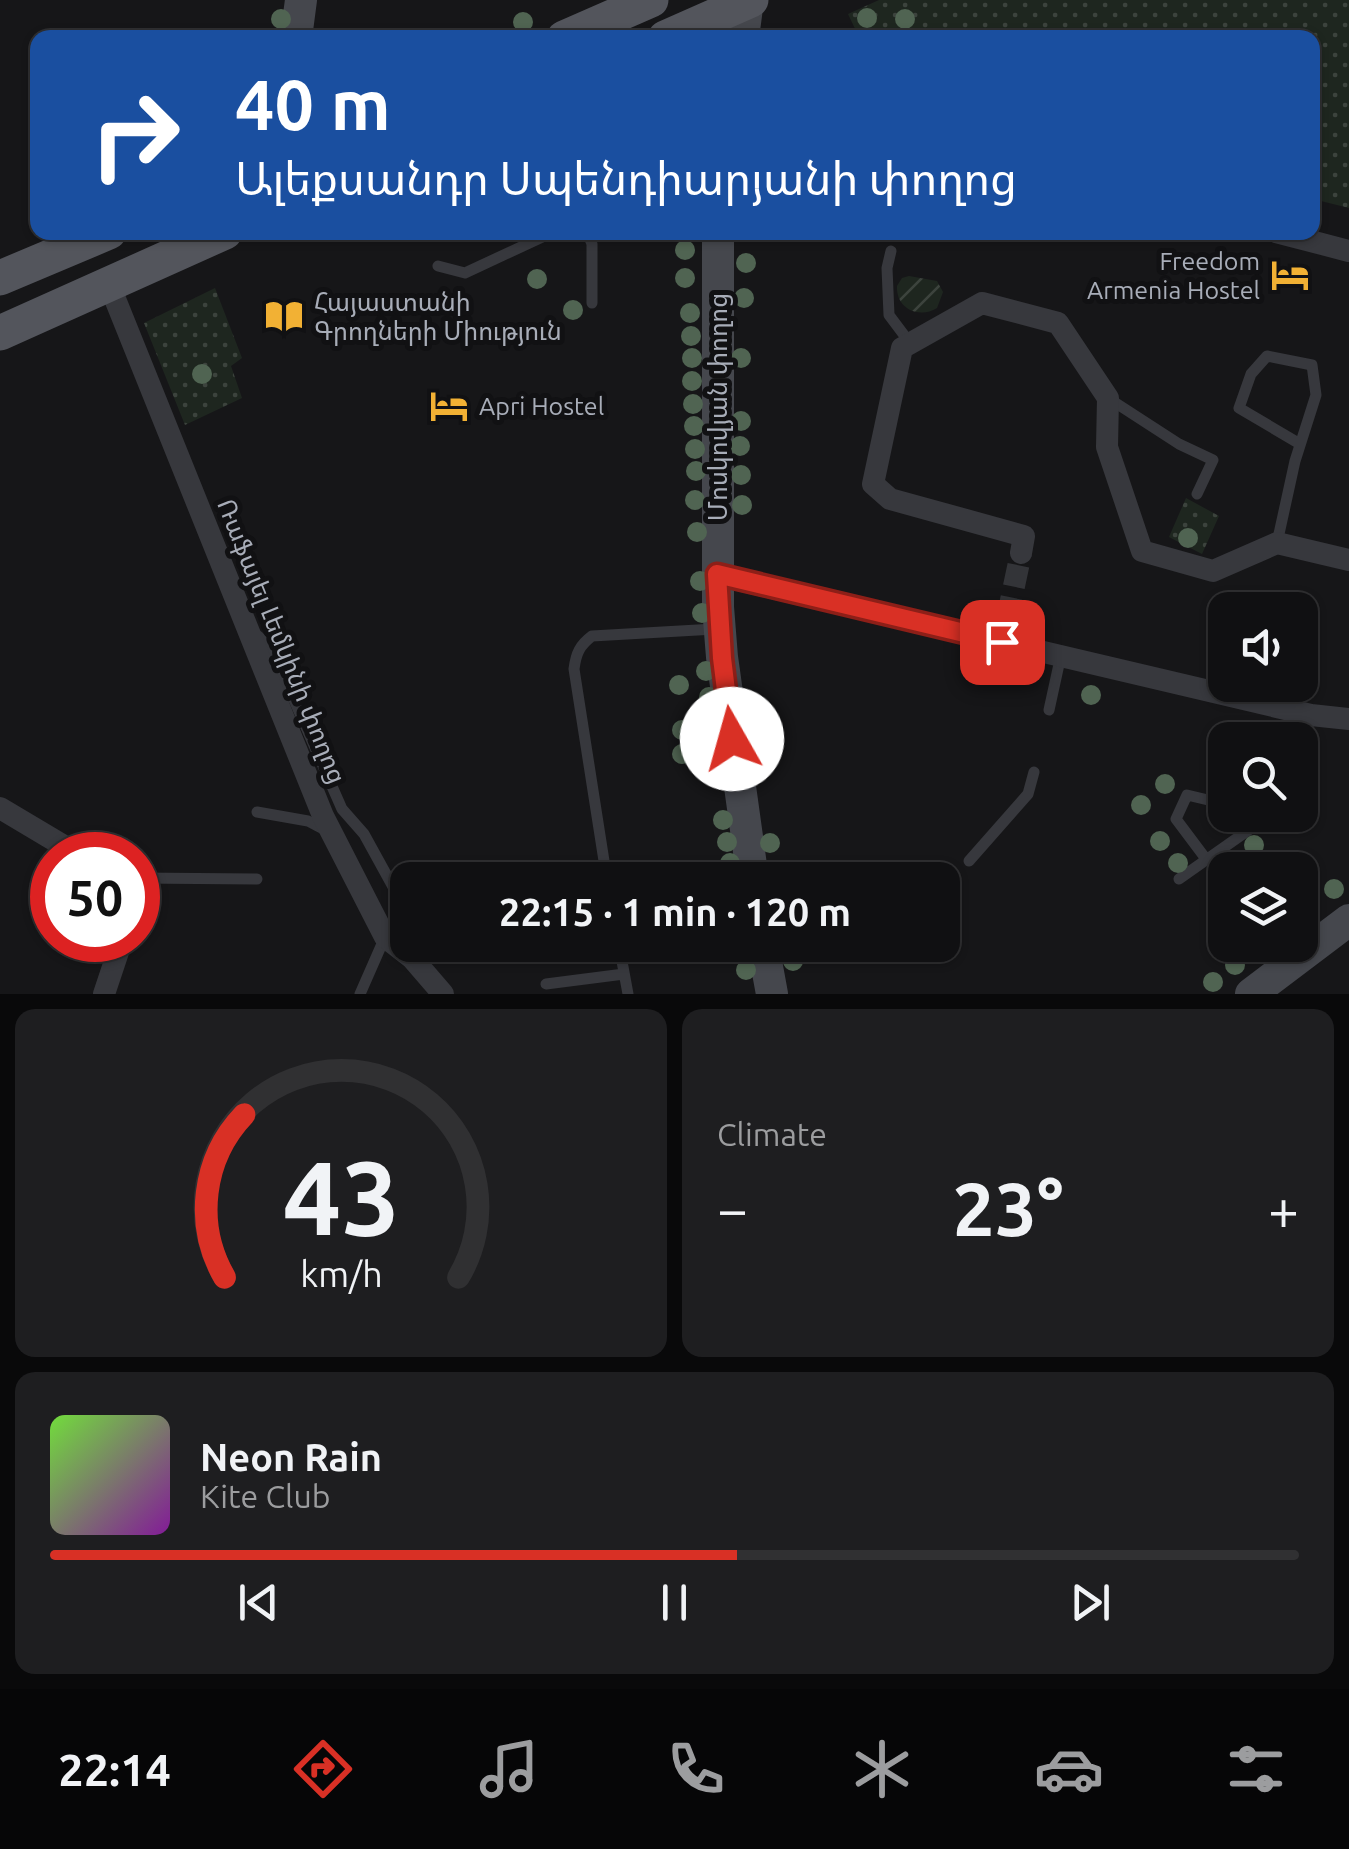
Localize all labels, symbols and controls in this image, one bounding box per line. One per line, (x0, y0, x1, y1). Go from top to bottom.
text: 40 m (235, 65, 391, 143)
icon: right (70, 70, 200, 200)
text: Ալեքսանդր Սպենդիարյանի փողոց (235, 153, 1017, 204)
place label: Freedom Armenia Hostel (1087, 247, 1260, 304)
hotel icon: Freedom Armenia Hostel (1269, 254, 1311, 296)
place label: Հայաստանի Գրողների Միություն (314, 288, 562, 346)
street label: Մոսկովյան փողոց (704, 293, 733, 521)
library icon: Հայաստանի Գրողների Միություն (263, 295, 305, 337)
hotel icon: Apri Hostel (428, 385, 470, 427)
place label: Apri Hostel (479, 392, 604, 420)
street label: Ռաֆայել Լեմկինի փողոց (211, 495, 352, 788)
map controls (1208, 592, 1318, 962)
button: sound (1208, 592, 1318, 702)
pin (960, 600, 1045, 685)
icon: arrive (975, 615, 1030, 670)
position arrow (680, 687, 784, 791)
button: search (1208, 722, 1318, 832)
speed limit sign: 50 (30, 832, 160, 962)
button: layers (1208, 852, 1318, 962)
text: 22:15 · 1 min · 120 m (499, 891, 851, 933)
text: Climate (717, 1116, 827, 1152)
text: 43 (282, 1138, 400, 1255)
text: 23° (952, 1166, 1064, 1250)
text: − (717, 1178, 748, 1239)
text: + (1268, 1178, 1299, 1239)
text: km/h (300, 1254, 382, 1294)
text: Neon Rain (200, 1436, 382, 1478)
text: Kite Club (200, 1478, 330, 1514)
icon: previous (231, 1575, 286, 1630)
icon: pause (647, 1575, 702, 1630)
icon: next (1063, 1575, 1118, 1630)
icon: directions (288, 1734, 358, 1804)
icon: music (474, 1734, 544, 1804)
icon: phone (661, 1734, 731, 1804)
icon: climate (847, 1734, 917, 1804)
icon: car (1034, 1734, 1104, 1804)
icon: filters (1221, 1734, 1291, 1804)
text: 22:14 (58, 1744, 171, 1795)

